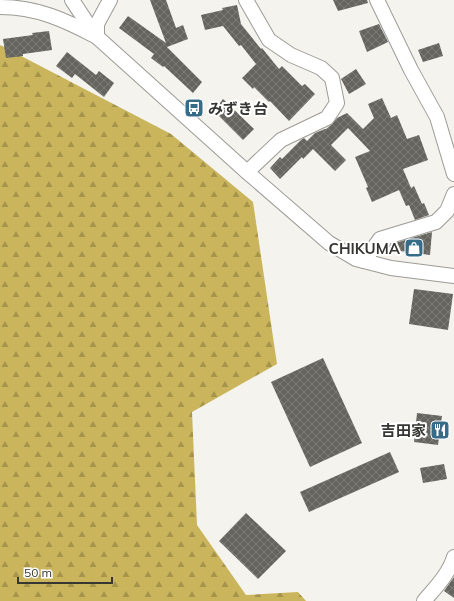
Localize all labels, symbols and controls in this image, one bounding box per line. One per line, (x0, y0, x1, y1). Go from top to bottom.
bus stop icon: みずき台 (183, 97, 205, 119)
place label: みずき台 (208, 99, 268, 118)
shop icon: CHIKUMA (403, 237, 425, 259)
place label: CHIKUMA (329, 239, 401, 258)
restaurant icon: 吉田家 (429, 419, 451, 441)
place label: 吉田家 (381, 421, 426, 440)
scale bar (18, 559, 112, 585)
text: 50 m (24, 565, 52, 580)

